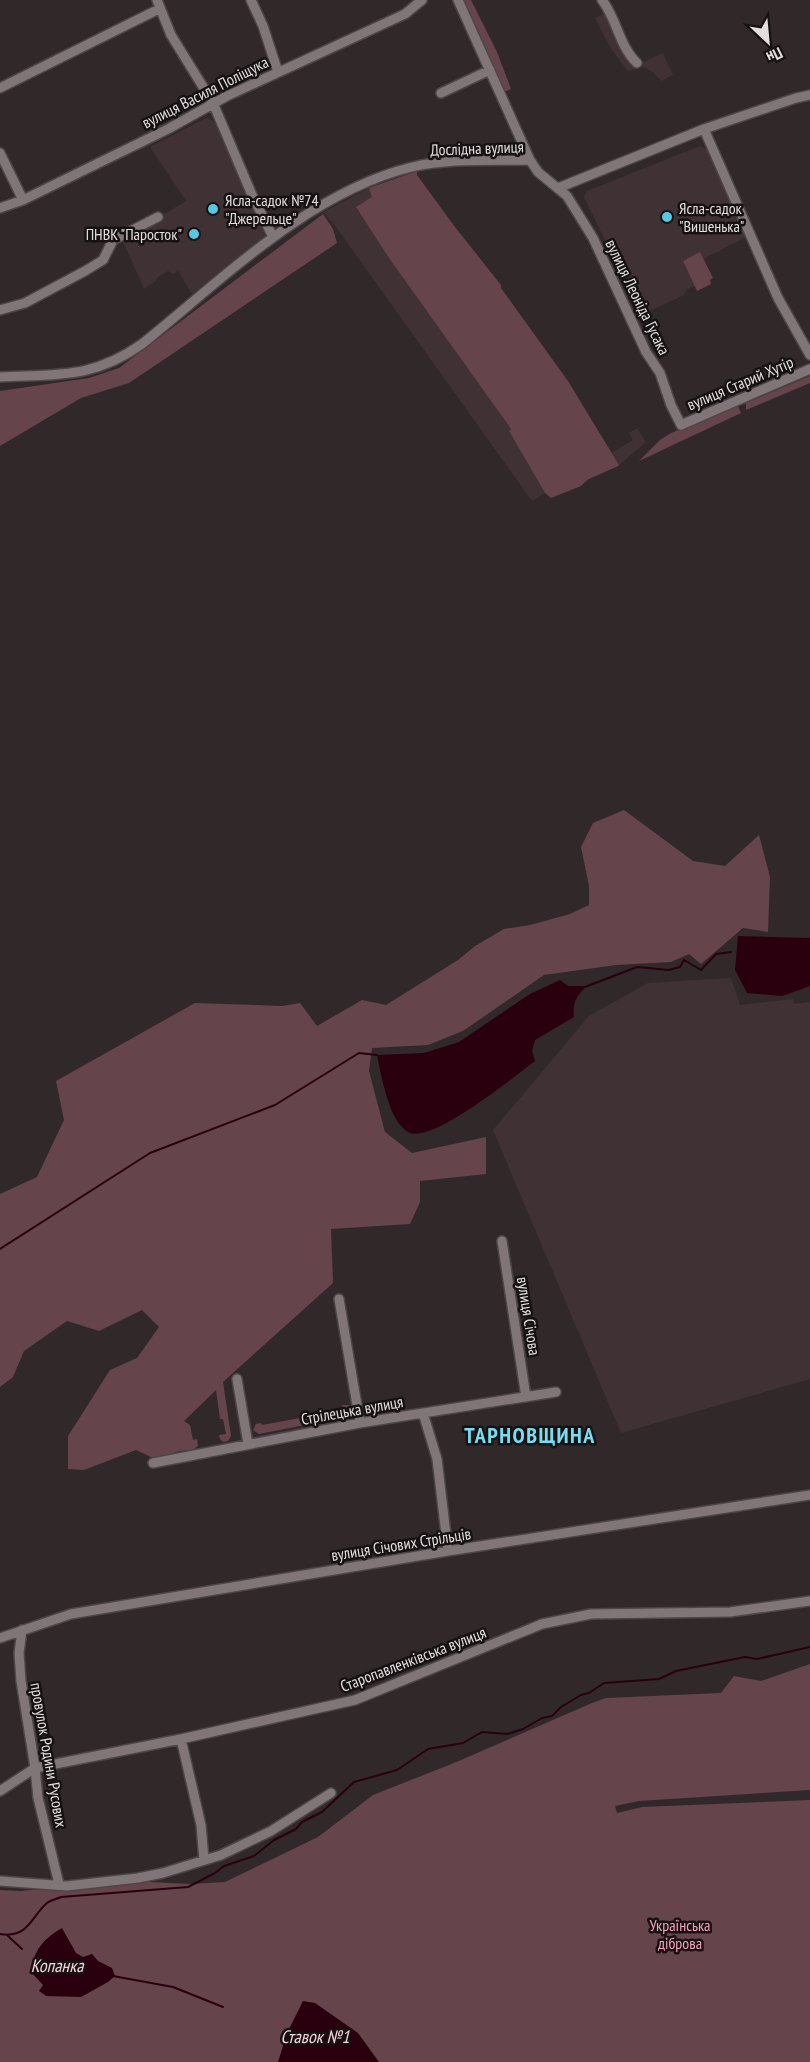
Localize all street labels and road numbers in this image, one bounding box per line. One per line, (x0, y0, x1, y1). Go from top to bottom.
street label: вулиця Василя Поліщука (139, 52, 271, 132)
street label: Дослідна вулиця (430, 136, 524, 160)
street label: вулиця Леоніда Гусака (601, 236, 675, 358)
street label: вулиця Старий Хутір (684, 352, 796, 414)
street label: вулиця Січова (513, 1275, 545, 1357)
street label: Стрілецька вулиця (299, 1391, 405, 1429)
street label: вулиця Січових Стрільців (330, 1523, 472, 1565)
street label: Старопавленківська вулиця (337, 1622, 489, 1696)
street label: провулок Родини Русових (26, 1681, 72, 1829)

